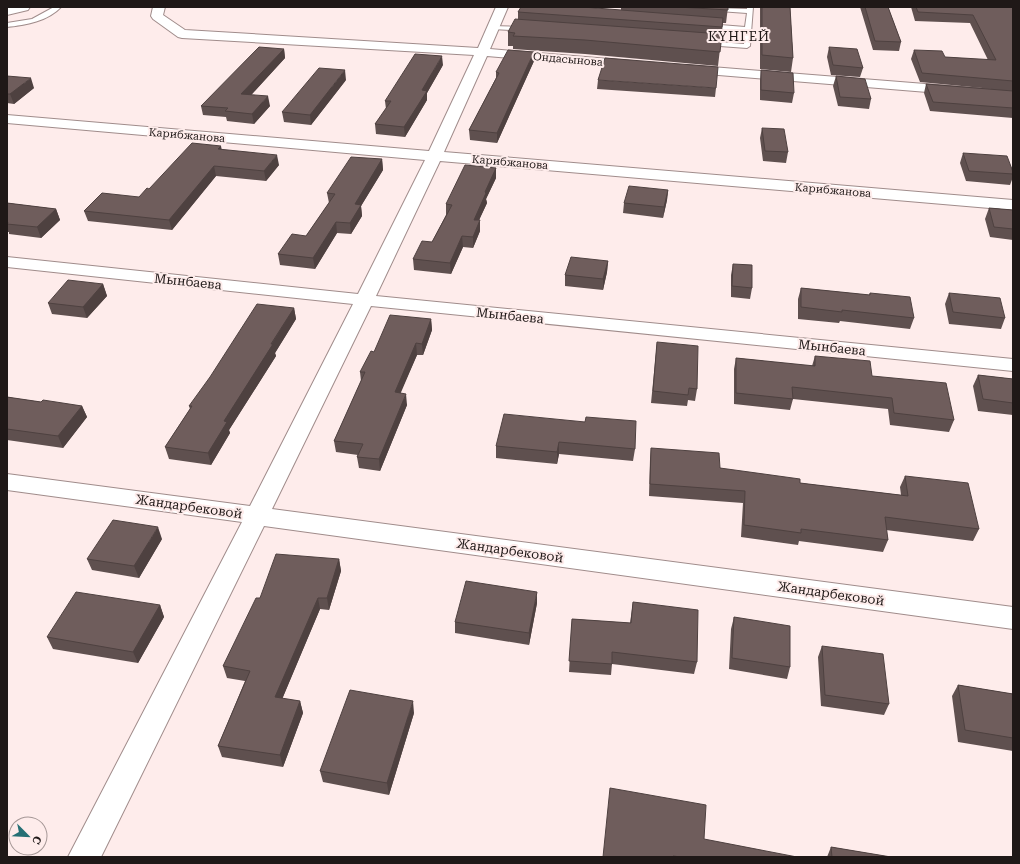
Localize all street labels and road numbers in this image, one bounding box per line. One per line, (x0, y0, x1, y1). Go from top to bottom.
street label: Ондасынова (533, 50, 603, 69)
street label: Карибжанова (148, 126, 226, 145)
street label: Карибжанова (471, 153, 549, 172)
street label: Карибжанова (794, 181, 872, 200)
street label: Мынбаева (153, 270, 222, 292)
street label: Мынбаева (475, 304, 544, 326)
street label: Мынбаева (797, 336, 866, 358)
street label: Жандарбековой (135, 492, 244, 521)
street label: Жандарбековой (456, 536, 565, 565)
street label: Жандарбековой (777, 579, 886, 608)

